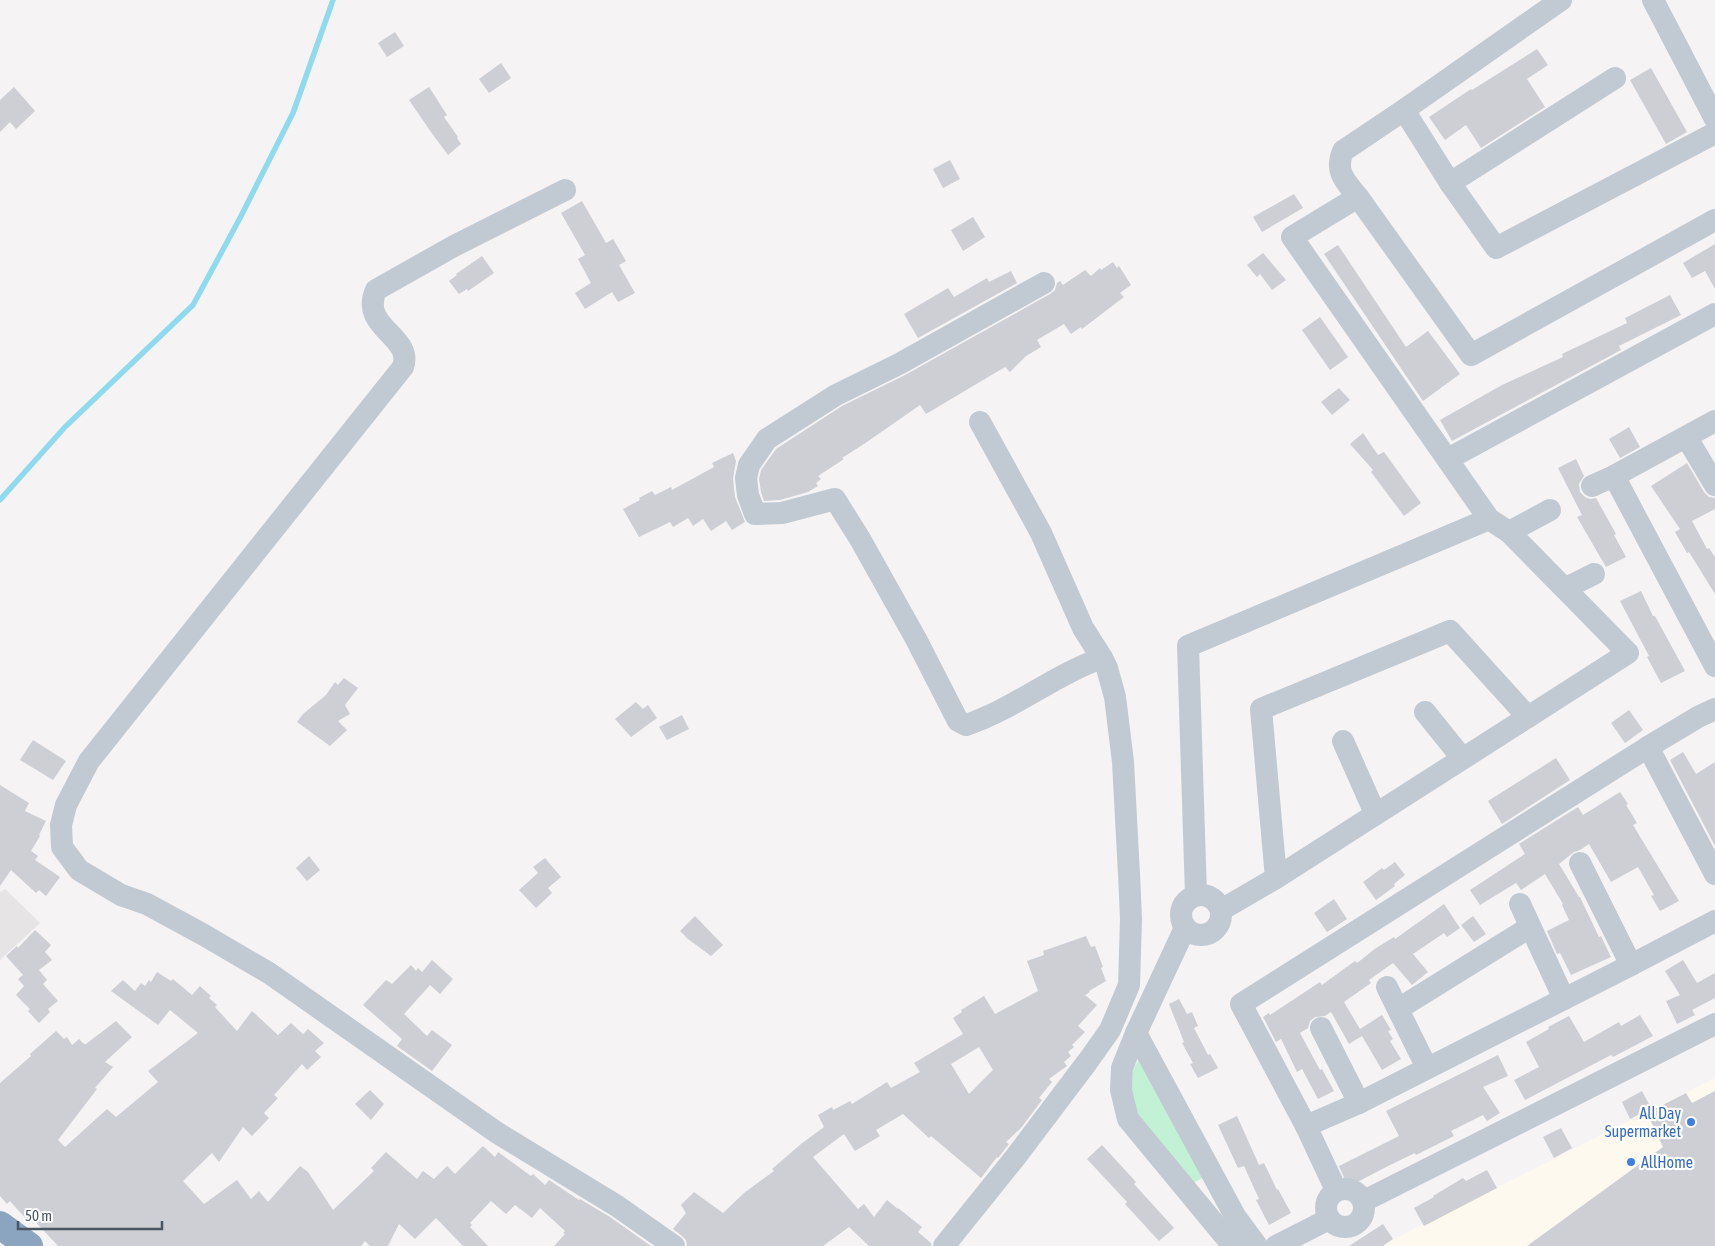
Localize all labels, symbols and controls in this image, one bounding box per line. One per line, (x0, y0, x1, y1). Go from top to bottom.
place label: All Day Supermarket (1605, 1104, 1681, 1141)
marker: All Day Supermarket (1685, 1116, 1697, 1128)
place label: AllHome (1641, 1153, 1693, 1171)
marker: AllHome (1625, 1156, 1637, 1168)
scale bar (18, 1198, 161, 1230)
text: 50 m (25, 1207, 52, 1224)

